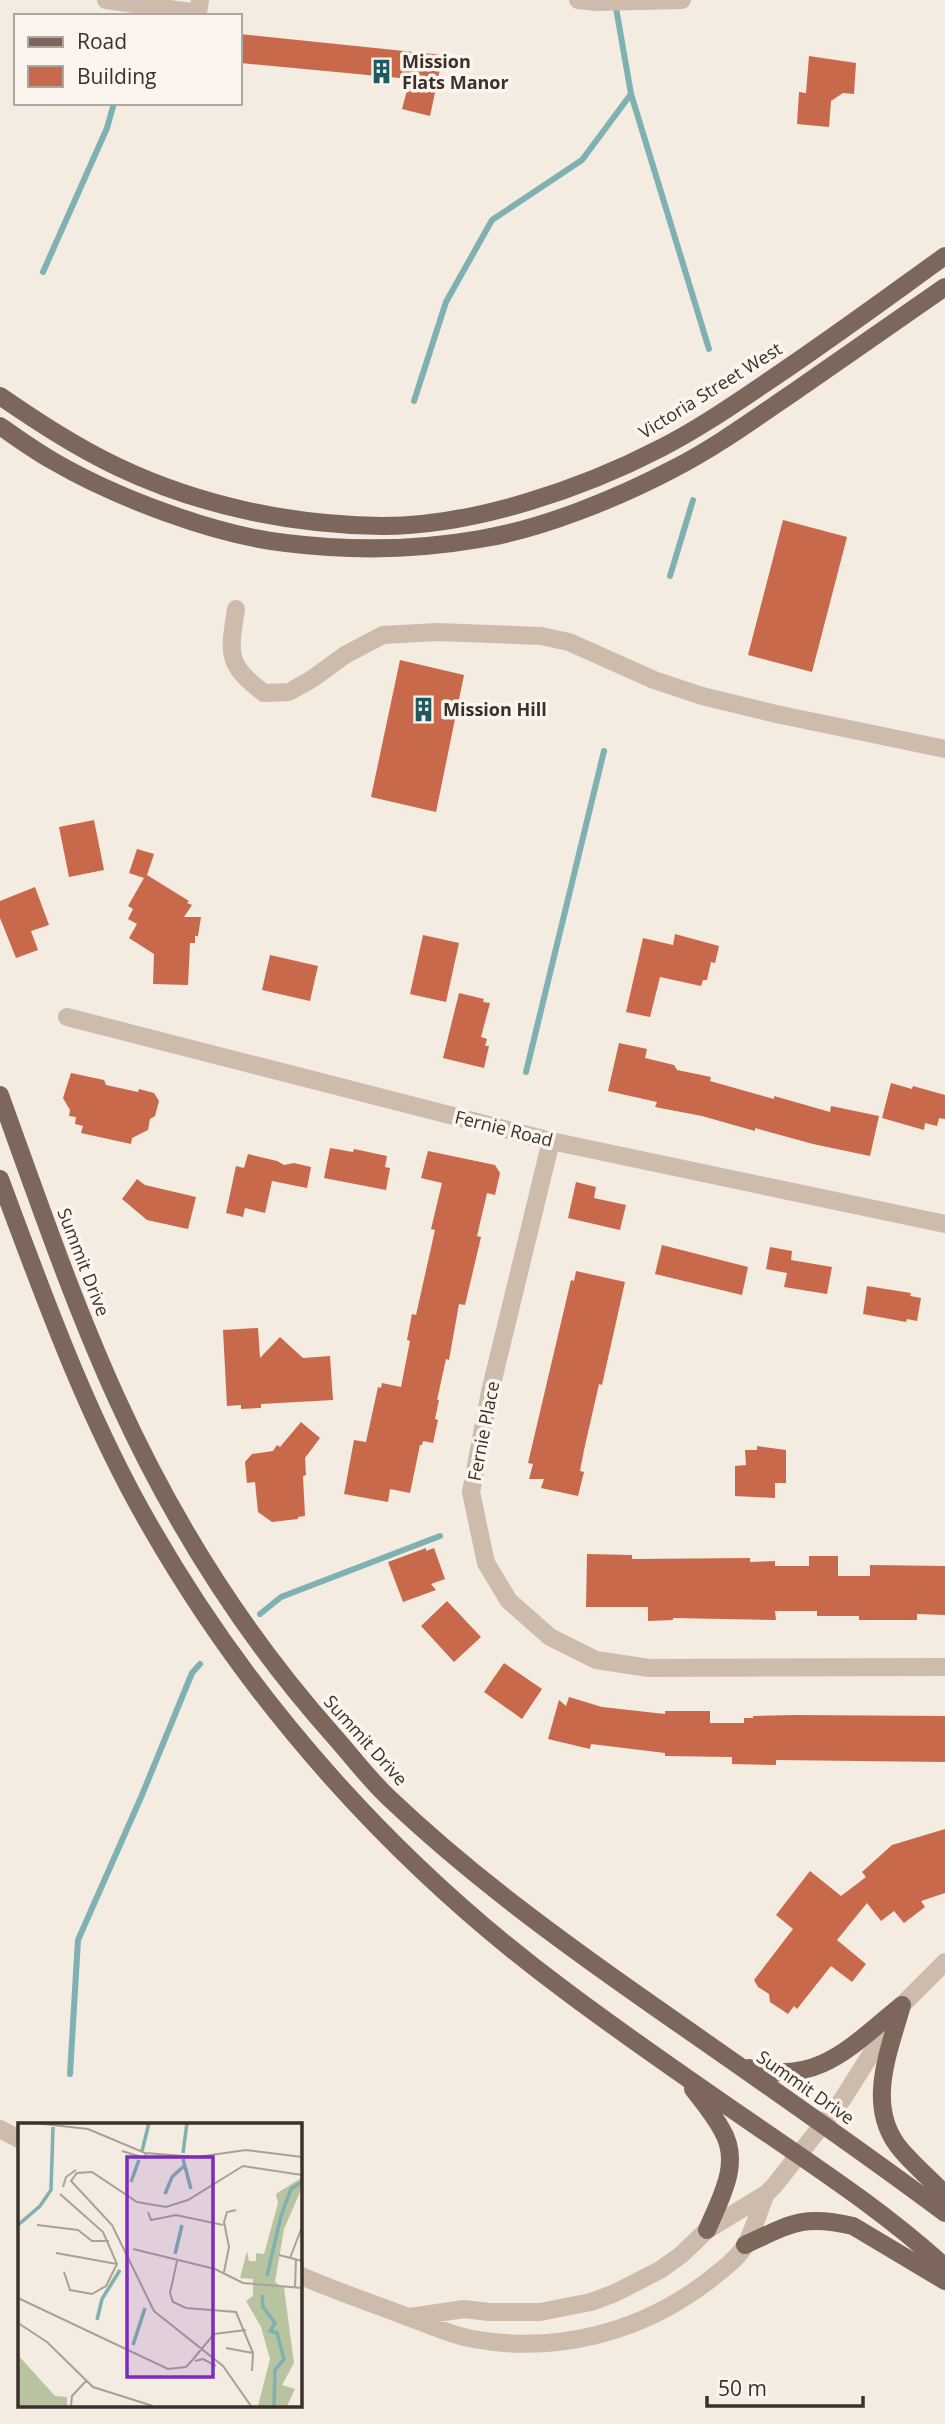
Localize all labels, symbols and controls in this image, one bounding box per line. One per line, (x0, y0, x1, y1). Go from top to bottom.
legend (14, 14, 242, 105)
text: Road (77, 27, 127, 55)
place label: Mission Flats Manor (402, 49, 509, 94)
building icon: Mission Flats Manor (368, 57, 396, 85)
text: Building (77, 62, 156, 90)
street label: Victoria Street West (634, 336, 786, 444)
building icon: Mission Hill (409, 695, 437, 723)
place label: Mission Hill (443, 697, 547, 721)
street label: Fernie Road (453, 1104, 555, 1152)
street label: Summit Drive (52, 1205, 116, 1319)
street label: Fernie Place (462, 1379, 504, 1483)
street label: Summit Drive (319, 1690, 413, 1790)
street label: Summit Drive (752, 2044, 860, 2130)
inset map (18, 2123, 301, 2406)
scale bar (707, 2364, 863, 2408)
text: 50 m (718, 2374, 767, 2402)

